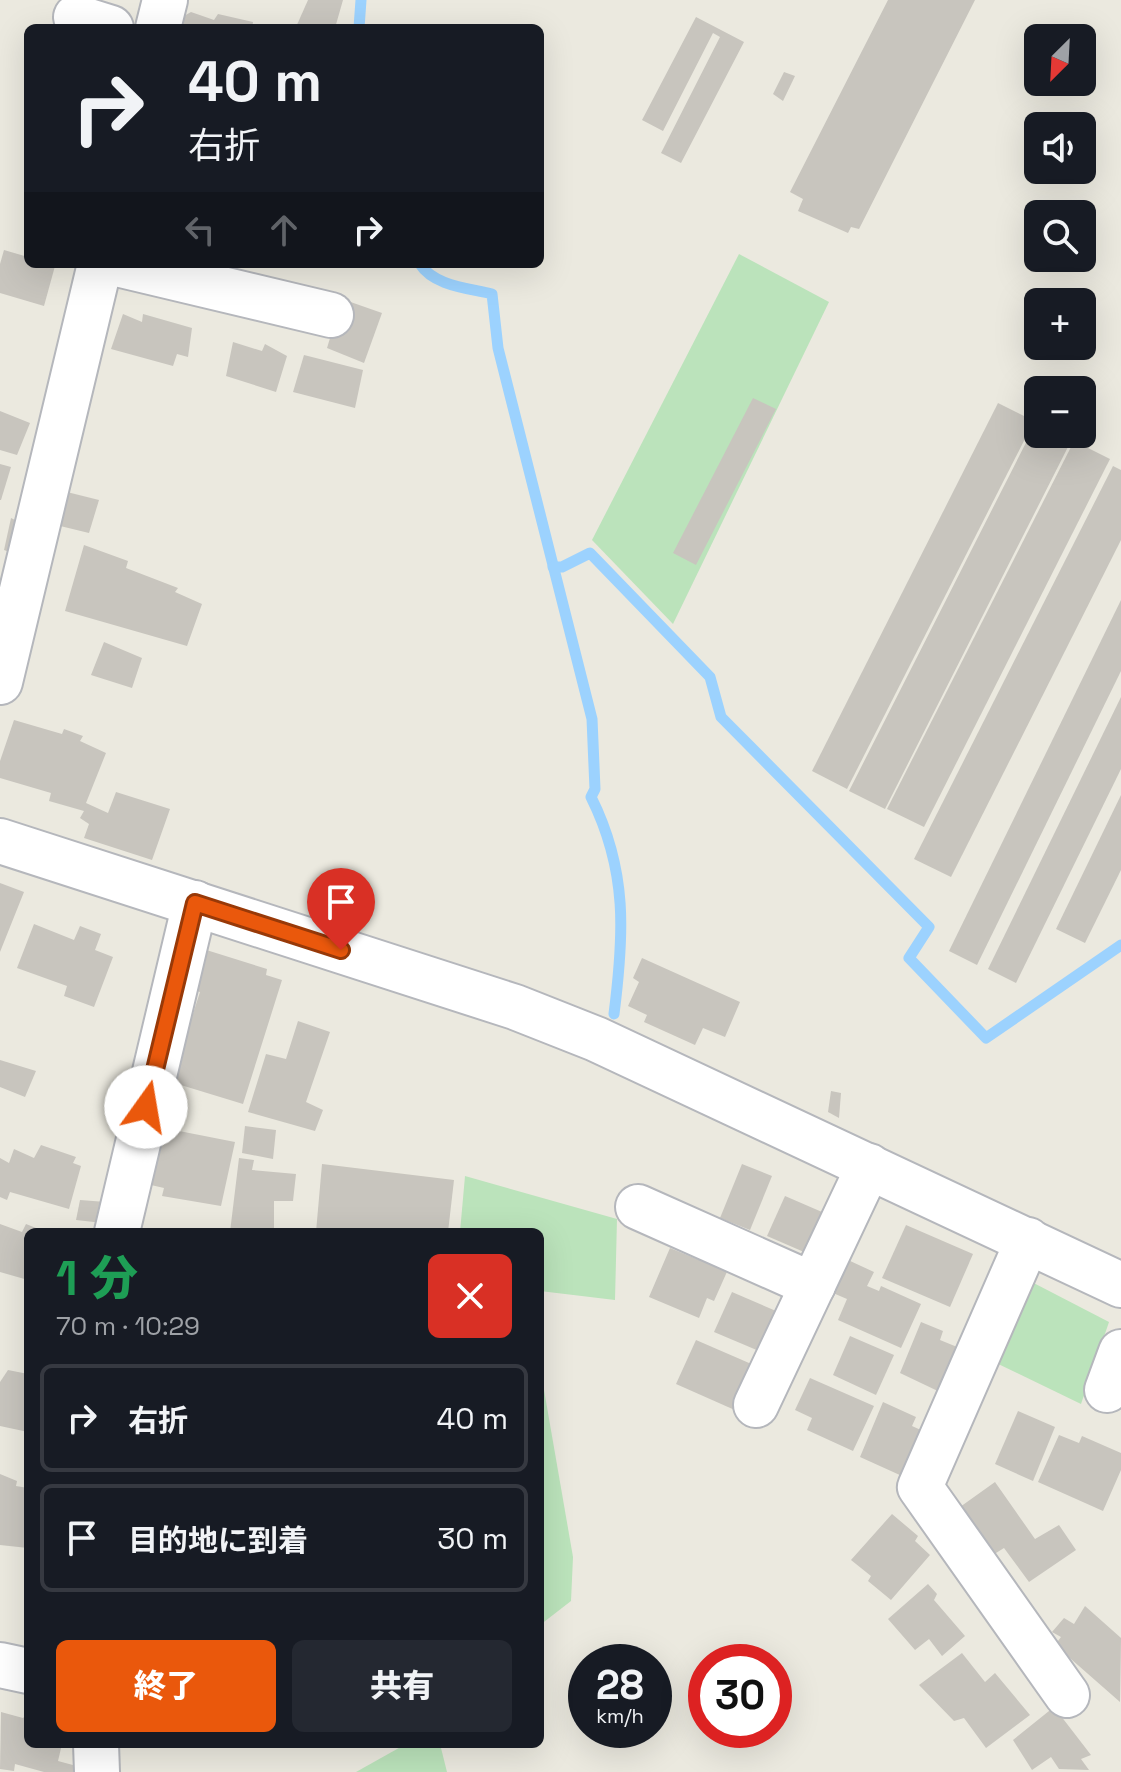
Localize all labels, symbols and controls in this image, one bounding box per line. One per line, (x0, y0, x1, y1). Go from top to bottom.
north arrow (1024, 24, 1096, 96)
map controls (1024, 24, 1096, 448)
text: 40 m (188, 46, 322, 117)
icon: right (56, 56, 160, 160)
button: sound (1024, 112, 1096, 184)
text: 右折 (188, 123, 260, 169)
button: search (1024, 200, 1096, 272)
icon: left (178, 208, 222, 252)
icon: ahead (262, 208, 306, 252)
icon: right (346, 208, 390, 252)
button: + (1024, 288, 1096, 360)
button: − (1024, 376, 1096, 448)
pin (307, 868, 375, 950)
icon: arrive (319, 880, 363, 924)
position arrow (104, 1065, 188, 1149)
text: 1 分 (56, 1248, 138, 1309)
button: close (428, 1254, 512, 1338)
text: 70 m · 10:29 (56, 1309, 200, 1343)
icon: right (60, 1396, 104, 1440)
text: 40 m (437, 1399, 508, 1438)
text: 右折 (128, 1401, 188, 1440)
icon: arrive (60, 1516, 104, 1560)
text: 30 m (437, 1519, 508, 1558)
text: 目的地に到着 (128, 1521, 308, 1560)
button: 終了 (56, 1640, 276, 1732)
button: 共有 (292, 1640, 512, 1732)
speed limit sign: 30 (688, 1644, 792, 1748)
text: 28 (596, 1660, 644, 1711)
text: km/h (596, 1703, 644, 1729)

